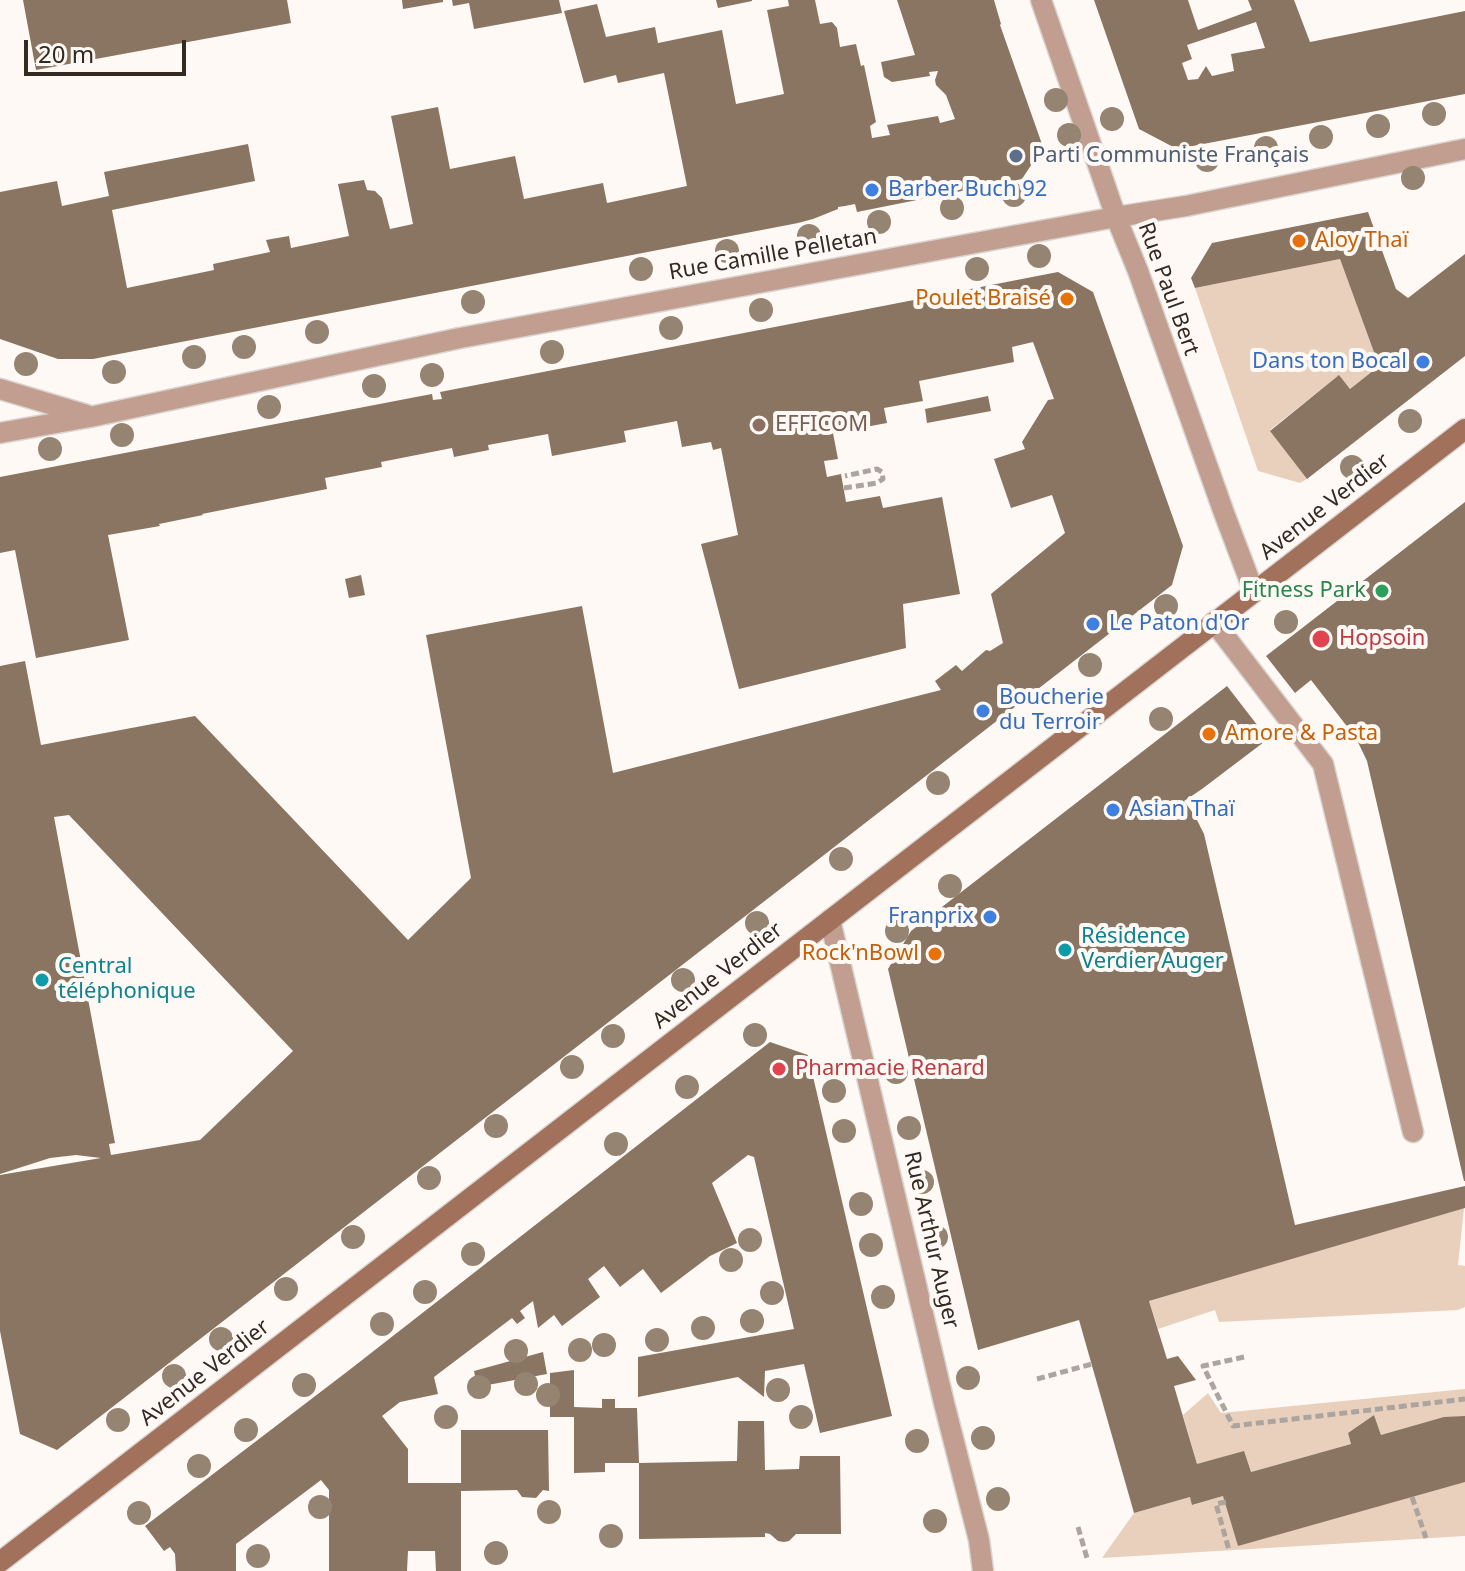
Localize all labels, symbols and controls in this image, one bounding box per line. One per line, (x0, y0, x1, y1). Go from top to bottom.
scale bar (28, 24, 190, 74)
text: 20 m (38, 37, 94, 70)
place label: Parti Communiste Français (1032, 143, 1309, 169)
marker: Parti Communiste Français (1007, 147, 1025, 165)
place label: Barber Buch 92 (888, 177, 1047, 203)
marker: Barber Buch 92 (863, 181, 881, 199)
street label: Rue Paul Bert (1132, 219, 1204, 359)
street label: Rue Camille Pelletan (667, 224, 879, 286)
place label: Aloy Thaï (1315, 228, 1408, 254)
marker: Aloy Thaï (1290, 232, 1308, 250)
place label: Poulet Braisé (915, 286, 1051, 312)
marker: Poulet Braisé (1058, 290, 1076, 308)
place label: Dans ton Bocal (1252, 349, 1407, 375)
marker: Dans ton Bocal (1414, 353, 1432, 371)
place label: EFFICOM (775, 412, 868, 438)
marker: EFFICOM (750, 416, 768, 434)
street label: Avenue Verdier (1255, 448, 1395, 566)
place label: Fitness Park (1242, 578, 1366, 604)
marker: Fitness Park (1373, 582, 1391, 600)
place label: Le Paton d'Or (1109, 611, 1250, 637)
marker: Le Paton d'Or (1084, 615, 1102, 633)
place label: Hopsoin (1339, 626, 1425, 652)
marker: Hopsoin (1310, 628, 1332, 650)
place label: Boucherie du Terroir (999, 685, 1104, 736)
marker: Boucherie du Terroir (974, 702, 992, 720)
place label: Amore & Pasta (1225, 721, 1378, 747)
marker: Amore & Pasta (1200, 725, 1218, 743)
place label: Asian Thaï (1129, 797, 1235, 823)
marker: Asian Thaï (1104, 801, 1122, 819)
place label: Franprix (888, 904, 974, 930)
marker: Franprix (981, 908, 999, 926)
street label: Avenue Verdier (648, 917, 788, 1035)
place label: Résidence Verdier Auger (1081, 924, 1224, 976)
place label: Rock'nBowl (802, 941, 919, 967)
marker: Résidence Verdier Auger (1056, 941, 1074, 959)
marker: Rock'nBowl (926, 945, 944, 963)
place label: Central téléphonique (58, 954, 196, 1006)
marker: Central téléphonique (33, 971, 51, 989)
place label: Pharmacie Renard (795, 1056, 985, 1082)
marker: Pharmacie Renard (770, 1060, 788, 1078)
street label: Rue Arthur Auger (898, 1149, 964, 1331)
street label: Avenue Verdier (135, 1314, 275, 1432)

